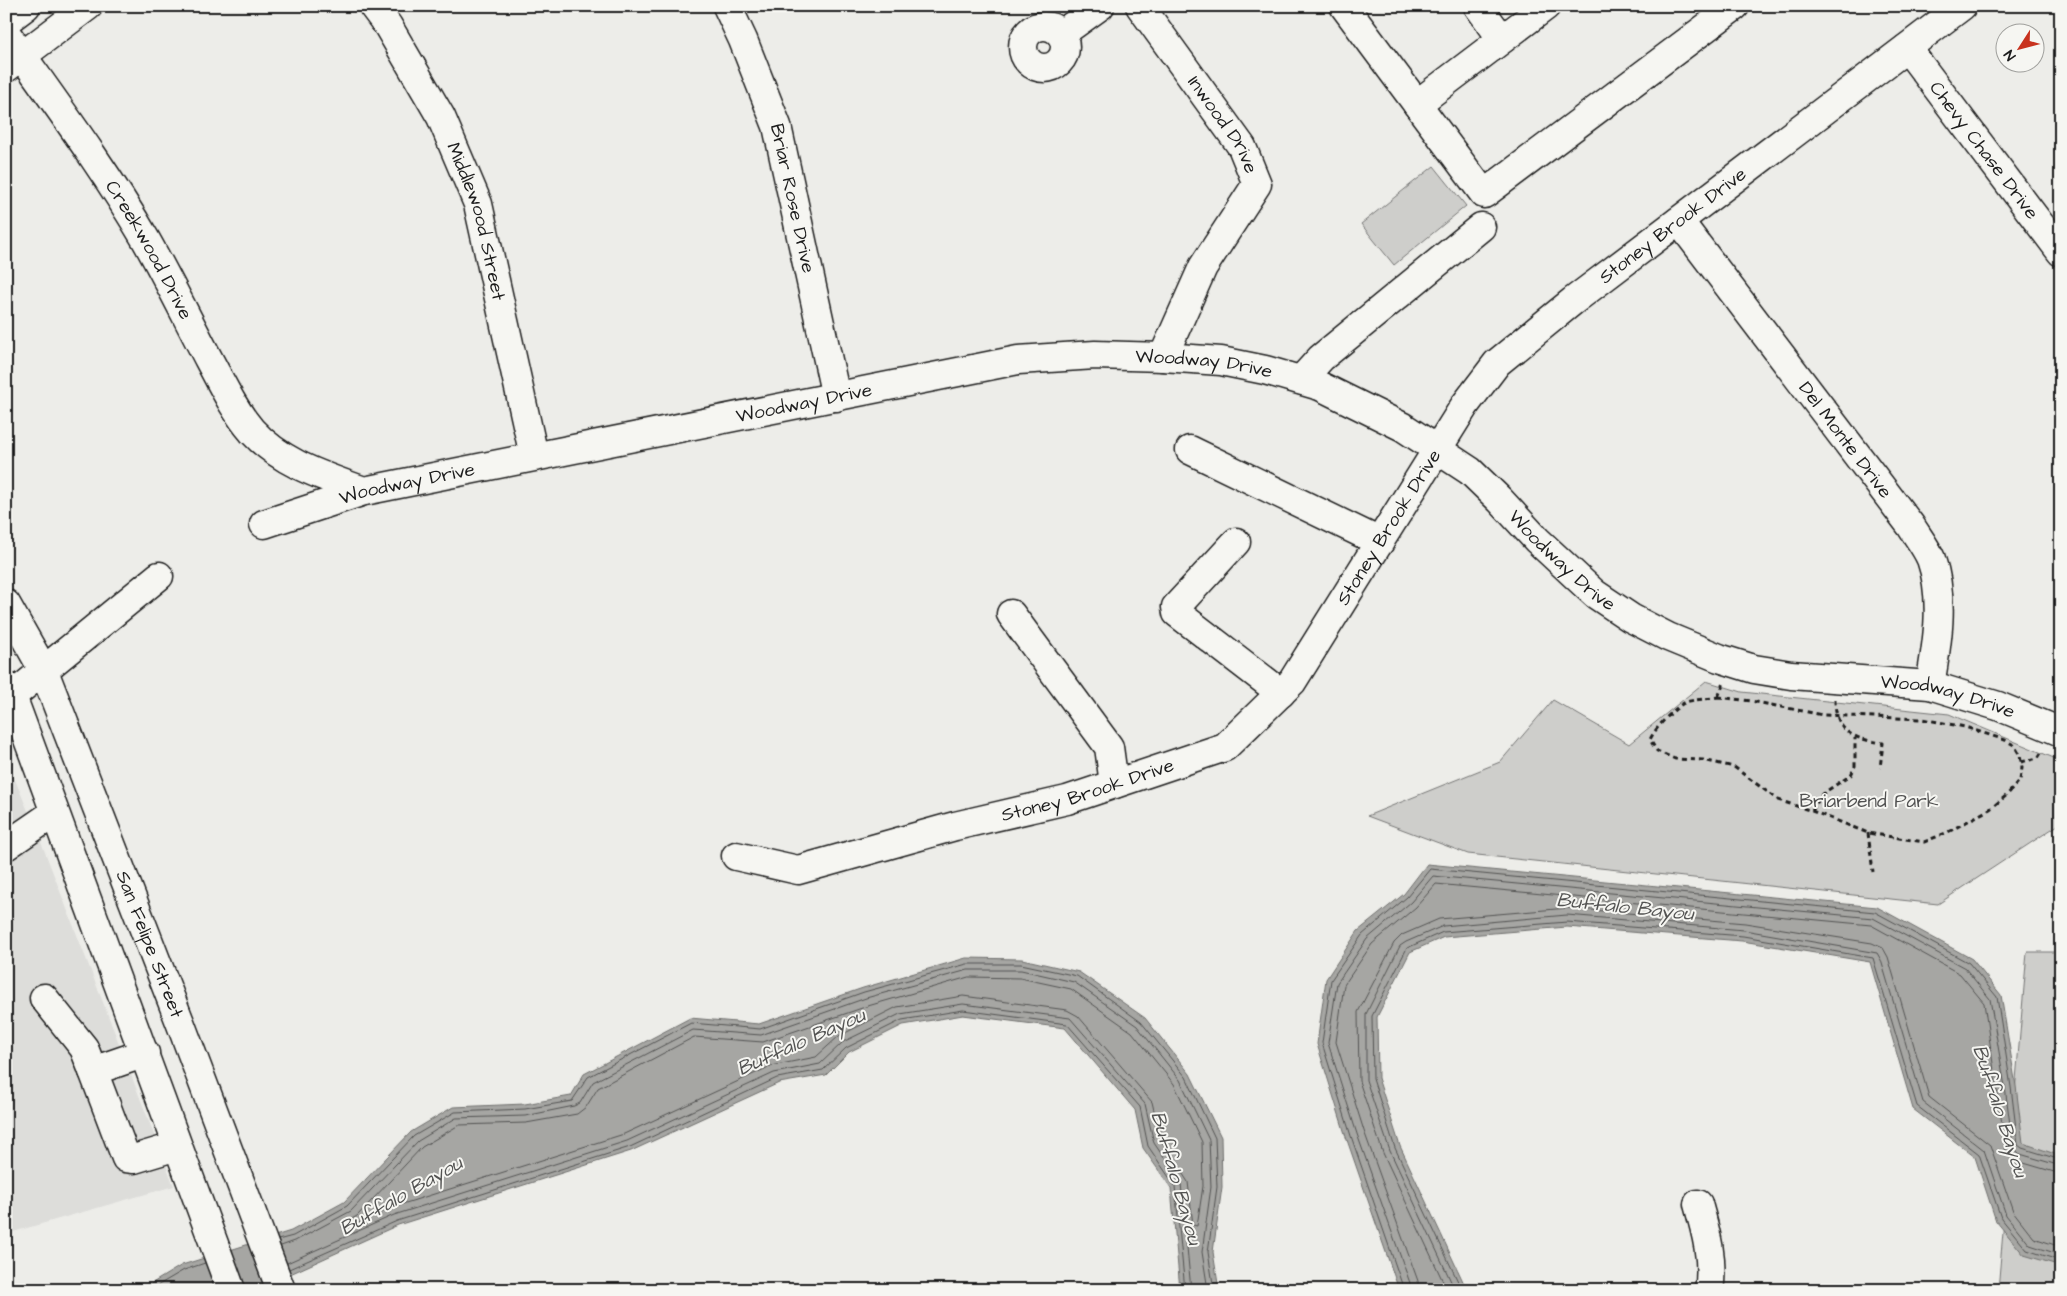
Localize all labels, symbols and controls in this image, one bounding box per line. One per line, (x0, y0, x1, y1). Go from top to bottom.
north arrow (1994, 22, 2044, 72)
text: N (1999, 45, 2021, 64)
street label: Inwood Drive (1181, 70, 1265, 177)
street label: Chevy Chase Drive (1923, 75, 2045, 225)
street label: Briar Rose Drive (763, 121, 822, 275)
street label: Middlewood Street (440, 138, 513, 303)
street label: Stoney Brook Drive (1593, 161, 1752, 290)
street label: Creekwood Drive (99, 175, 199, 324)
street label: Woodway Drive (1135, 343, 1276, 385)
street label: Woodway Drive (734, 376, 874, 430)
street label: Del Monte Drive (1792, 376, 1899, 504)
street label: Stoney Brook Drive (1330, 444, 1447, 610)
street label: Woodway Drive (336, 456, 477, 512)
street label: Woodway Drive (1502, 504, 1621, 617)
street label: Woodway Drive (1880, 668, 2019, 725)
street label: Stoney Brook Drive (999, 752, 1177, 828)
park label: Briarbend Park (1800, 788, 1939, 815)
street label: San Felipe Street (109, 867, 191, 1022)
water label: Buffalo Bayou (1555, 886, 1697, 929)
water label: Buffalo Bayou (733, 1001, 872, 1084)
water label: Buffalo Bayou (1964, 1041, 2035, 1183)
water label: Buffalo Bayou (1143, 1108, 1209, 1250)
water label: Buffalo Bayou (334, 1149, 470, 1243)

